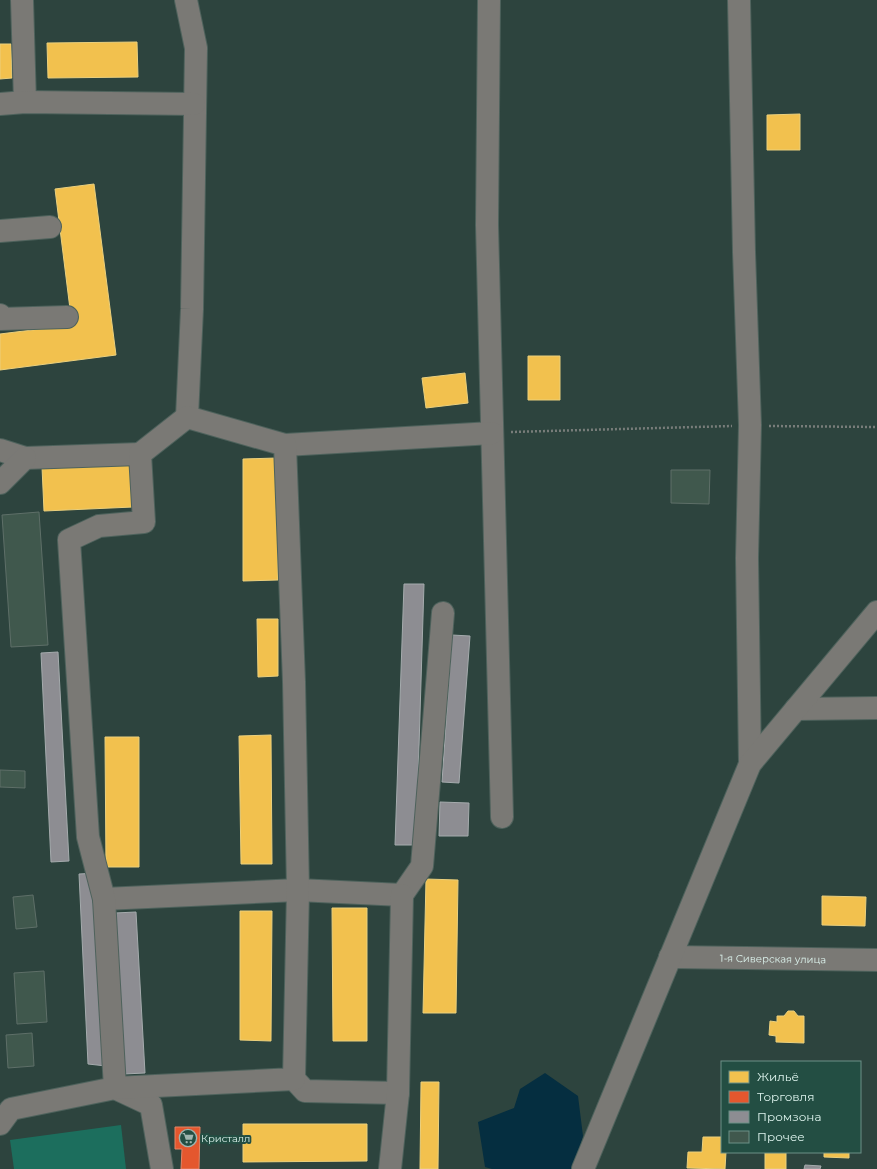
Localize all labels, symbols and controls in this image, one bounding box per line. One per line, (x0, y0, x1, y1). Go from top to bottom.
street label: 1-я Сиверская улица (720, 951, 826, 966)
legend (721, 1061, 861, 1153)
text: Жильё (757, 1069, 799, 1084)
text: Торговля (757, 1089, 814, 1104)
text: Промзона (757, 1109, 821, 1124)
supermarket icon: Кристалл (178, 1128, 198, 1148)
text: Прочее (757, 1129, 805, 1144)
place label: Кристалл (201, 1132, 250, 1145)

